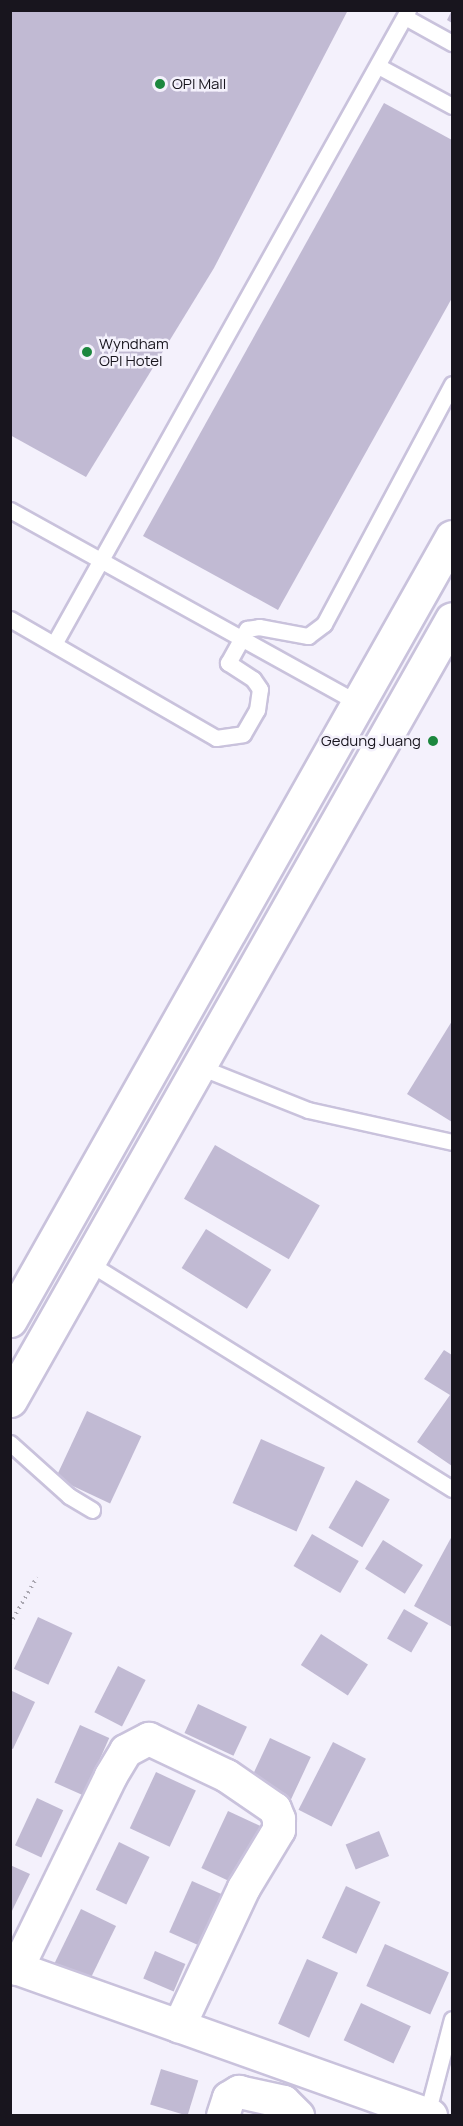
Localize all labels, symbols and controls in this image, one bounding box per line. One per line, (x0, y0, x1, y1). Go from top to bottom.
place label: OPI Mall (172, 75, 226, 93)
marker: OPI Mall (153, 77, 167, 91)
place label: Wyndham OPI Hotel (99, 334, 169, 369)
marker: Wyndham OPI Hotel (80, 345, 94, 359)
place label: Gedung Juang (321, 732, 421, 750)
marker: Gedung Juang (426, 734, 440, 748)

